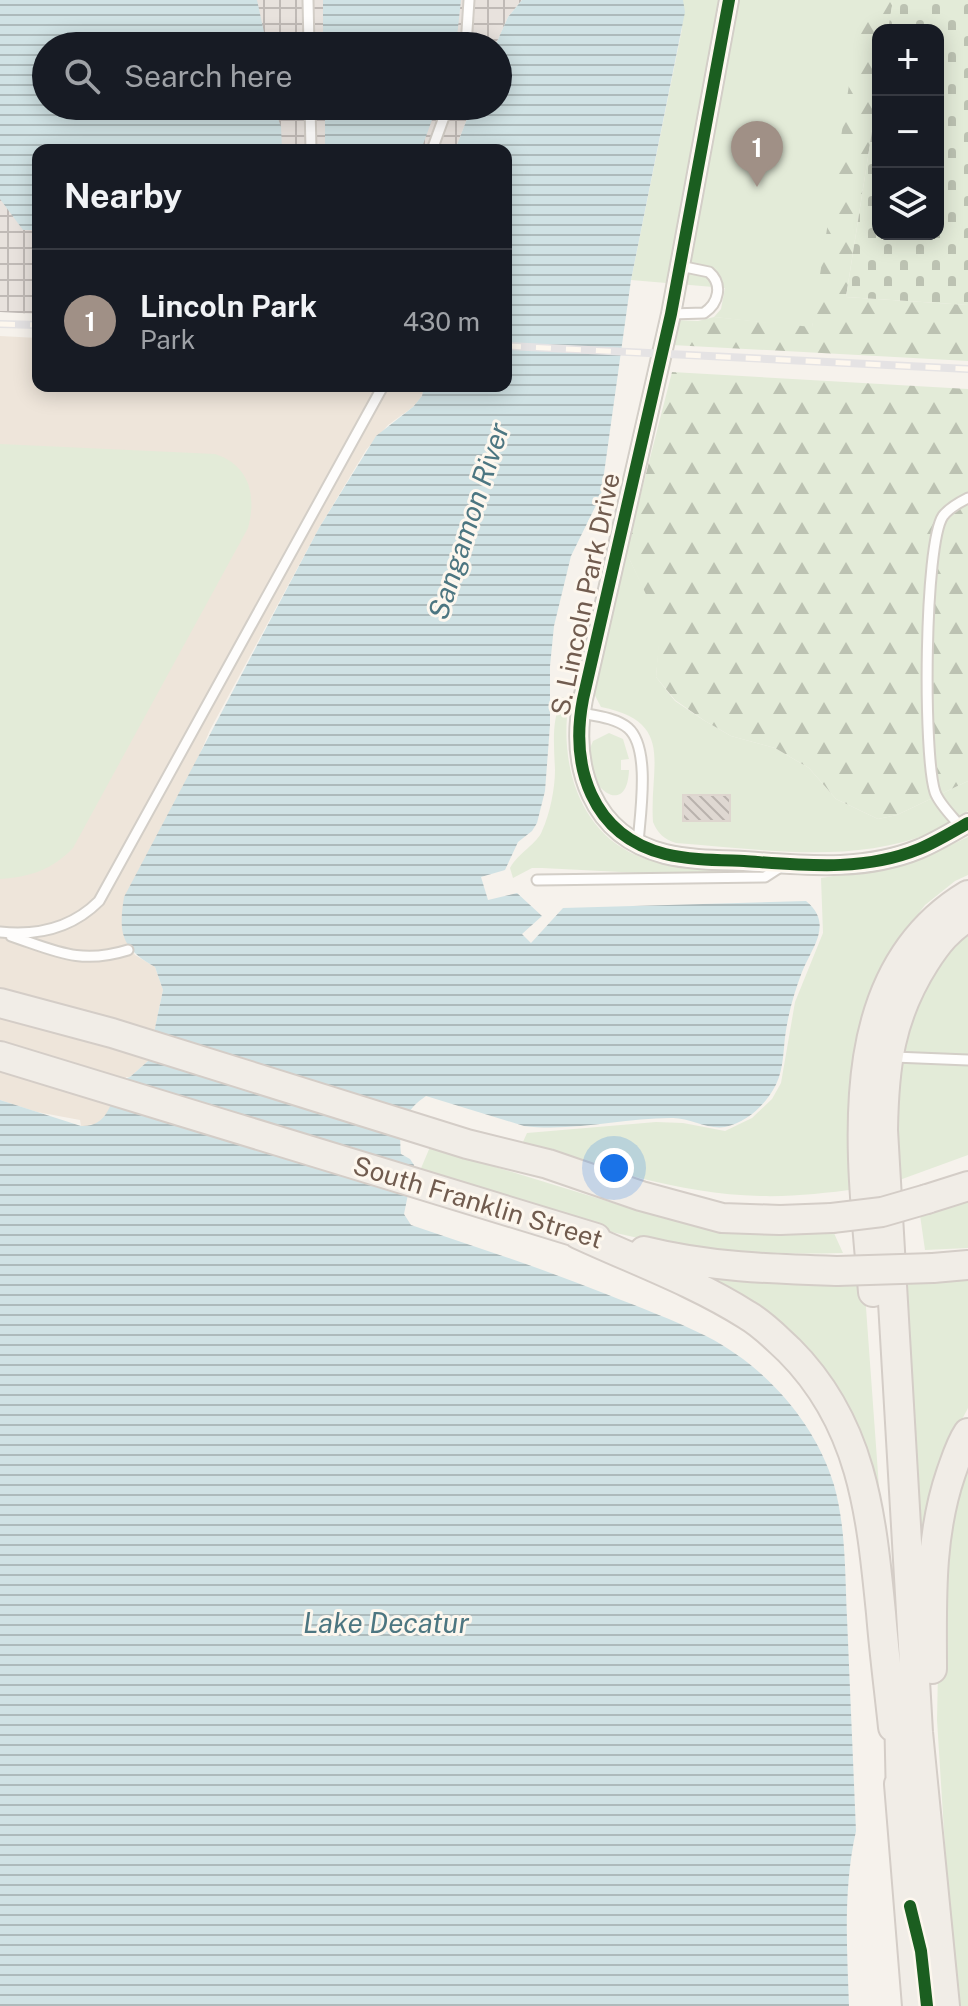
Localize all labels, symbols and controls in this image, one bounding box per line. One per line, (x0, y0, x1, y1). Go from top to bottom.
map controls (872, 24, 944, 240)
button: + (872, 24, 944, 96)
search box (32, 32, 512, 120)
icon: search (60, 54, 104, 98)
text: Search here (124, 58, 292, 94)
button: − (872, 96, 944, 168)
pin: 1 (731, 121, 783, 187)
button: layers (872, 168, 944, 240)
text: Nearby (64, 176, 182, 216)
text: Lincoln Park (140, 288, 317, 324)
text: 1 (84, 306, 96, 337)
text: 430 m (403, 306, 480, 337)
text: Park (140, 324, 195, 355)
water label: Sangamon River (421, 418, 515, 623)
street label: S. Lincoln Park Drive (544, 470, 626, 718)
your location (594, 1148, 634, 1188)
street label: South Franklin Street (349, 1149, 607, 1255)
water label: Lake Decatur (303, 1606, 469, 1639)

